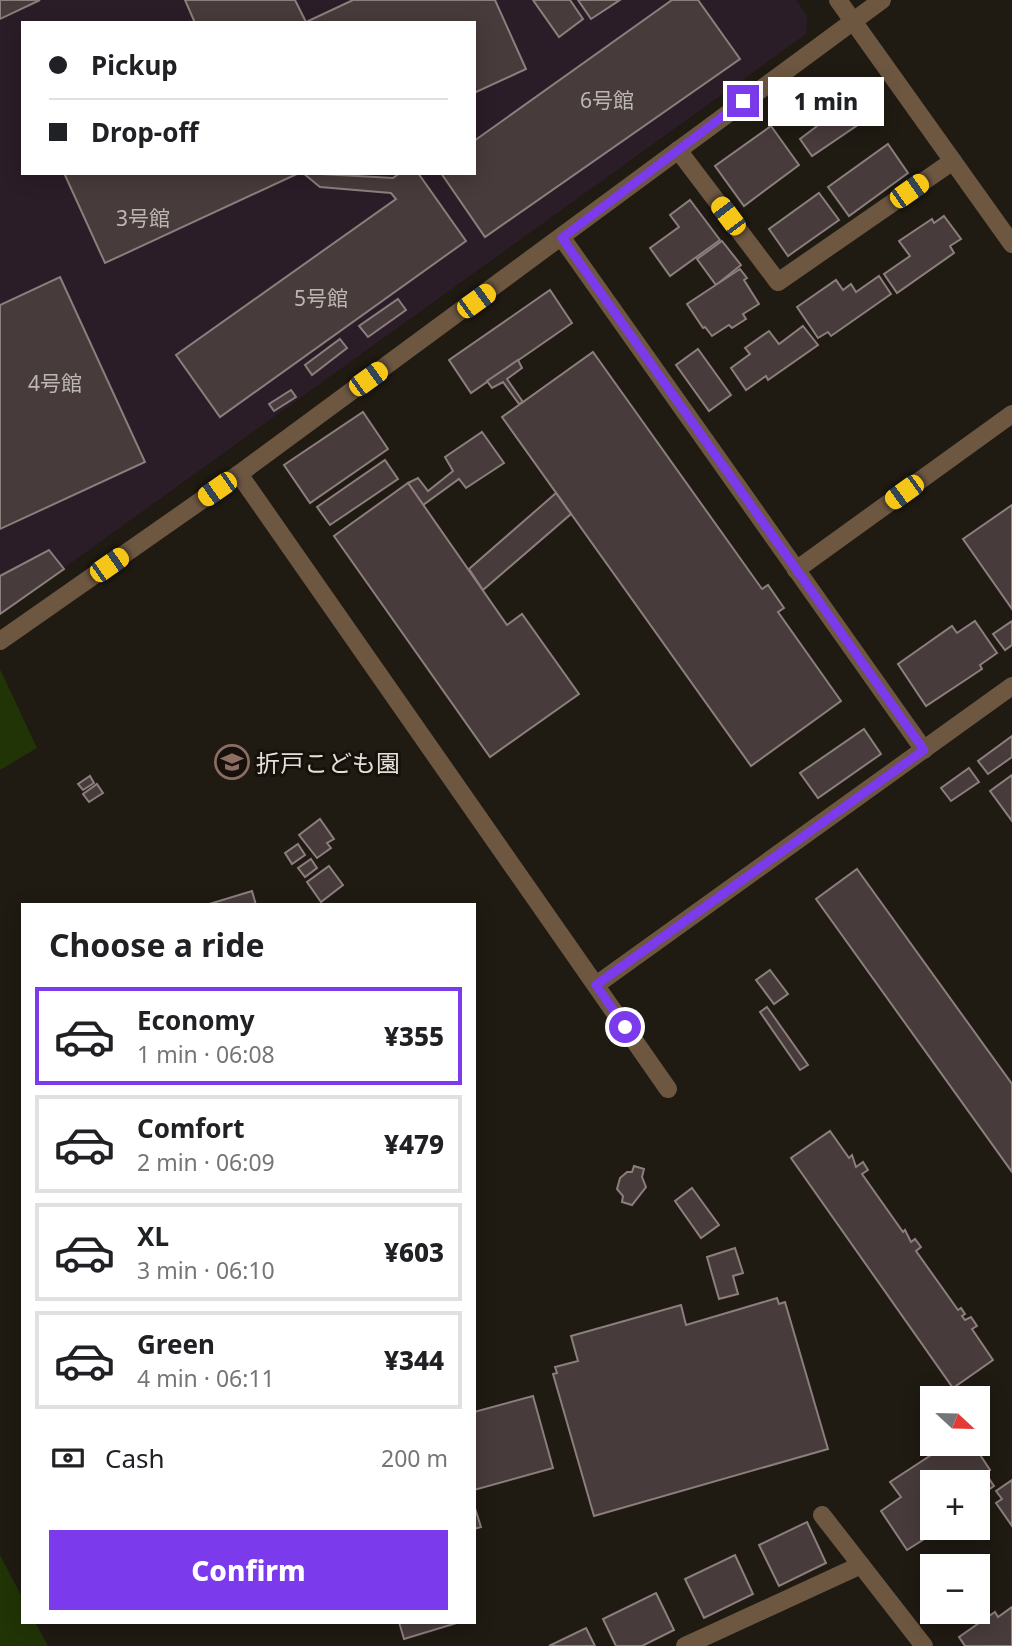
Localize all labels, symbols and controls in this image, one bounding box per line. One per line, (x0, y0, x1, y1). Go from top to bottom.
text: Pickup (91, 47, 178, 83)
callout: 1 min (768, 76, 883, 126)
route end (727, 85, 759, 117)
text: 1 min (794, 85, 858, 117)
house number: 6号館 (580, 86, 634, 114)
text: Drop-off (91, 114, 198, 150)
car (886, 170, 933, 212)
car (707, 193, 750, 239)
house number: 3号館 (116, 204, 170, 232)
car (453, 280, 500, 322)
house number: 5号館 (294, 284, 348, 312)
car (345, 358, 392, 400)
house number: 4号館 (28, 369, 82, 397)
car (194, 468, 241, 510)
car (881, 471, 928, 513)
car (86, 544, 133, 586)
school or university icon: 折戸こども園 (213, 743, 251, 781)
place label: 折戸こども園 (256, 746, 400, 779)
text: Choose a ride (49, 923, 265, 966)
text: Economy (137, 1002, 255, 1038)
icon: car (53, 1005, 116, 1068)
route start (609, 1011, 641, 1043)
text: ¥355 (384, 1018, 444, 1054)
text: 1 min · 06:08 (137, 1038, 275, 1070)
text: Comfort (137, 1110, 245, 1146)
icon: car (53, 1113, 116, 1176)
text: ¥479 (384, 1126, 444, 1162)
text: 2 min · 06:09 (137, 1146, 275, 1178)
text: XL (137, 1218, 169, 1254)
icon: car (53, 1221, 116, 1284)
text: ¥603 (384, 1234, 444, 1270)
text: 3 min · 06:10 (137, 1254, 275, 1286)
text: Green (137, 1326, 215, 1362)
icon: car (53, 1329, 116, 1392)
text: ¥344 (384, 1342, 444, 1378)
text: 4 min · 06:11 (137, 1362, 275, 1394)
north arrow (920, 1386, 990, 1456)
map controls (920, 1386, 990, 1624)
icon: cash (49, 1439, 87, 1477)
text: Cash (105, 1440, 165, 1476)
text: 200 m (381, 1442, 448, 1474)
button: + (920, 1470, 990, 1540)
button: Confirm (49, 1530, 448, 1610)
button: − (920, 1554, 990, 1624)

